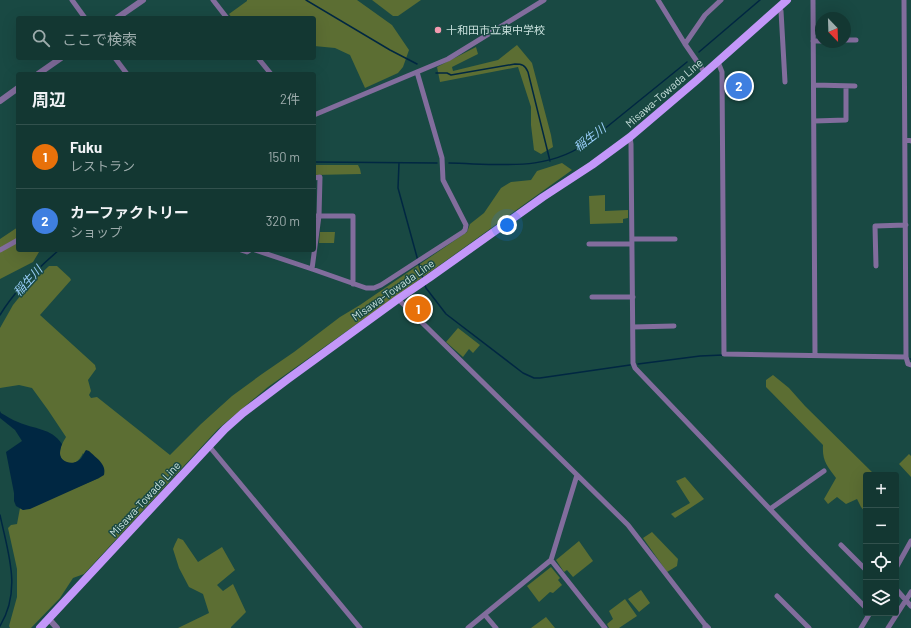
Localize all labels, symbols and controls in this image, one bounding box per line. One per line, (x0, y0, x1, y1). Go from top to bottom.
north arrow (815, 12, 851, 48)
search box (16, 16, 316, 60)
place label: 十和田市立東中学校 (446, 23, 545, 36)
marker: 十和田市立東中学校 (433, 25, 443, 35)
icon: search (30, 27, 52, 49)
text: ここで検索 (62, 30, 137, 48)
street label: Misawa-Towada Line (622, 55, 705, 130)
pin: 2 (726, 71, 752, 101)
text: 周辺 (32, 89, 66, 109)
text: 2件 (280, 91, 300, 107)
water label: 稲生川 (571, 120, 610, 154)
text: Fuku (70, 138, 102, 156)
text: 1 (43, 149, 47, 165)
text: 150 m (268, 149, 300, 165)
text: レストラン (70, 158, 135, 174)
text: カーファクトリー (70, 203, 189, 221)
text: 2 (41, 213, 49, 229)
text: 320 m (266, 213, 300, 229)
your location (497, 215, 517, 235)
text: ショップ (70, 224, 122, 240)
street label: Misawa-Towada Line (349, 256, 437, 323)
water label: 稲生川 (10, 261, 46, 298)
pin: 1 (405, 294, 431, 324)
street label: Misawa-Towada Line (106, 458, 183, 539)
map controls (863, 472, 899, 616)
button: + (863, 472, 899, 508)
button: − (863, 508, 899, 544)
button: locate (863, 544, 899, 580)
button: layers (863, 580, 899, 616)

